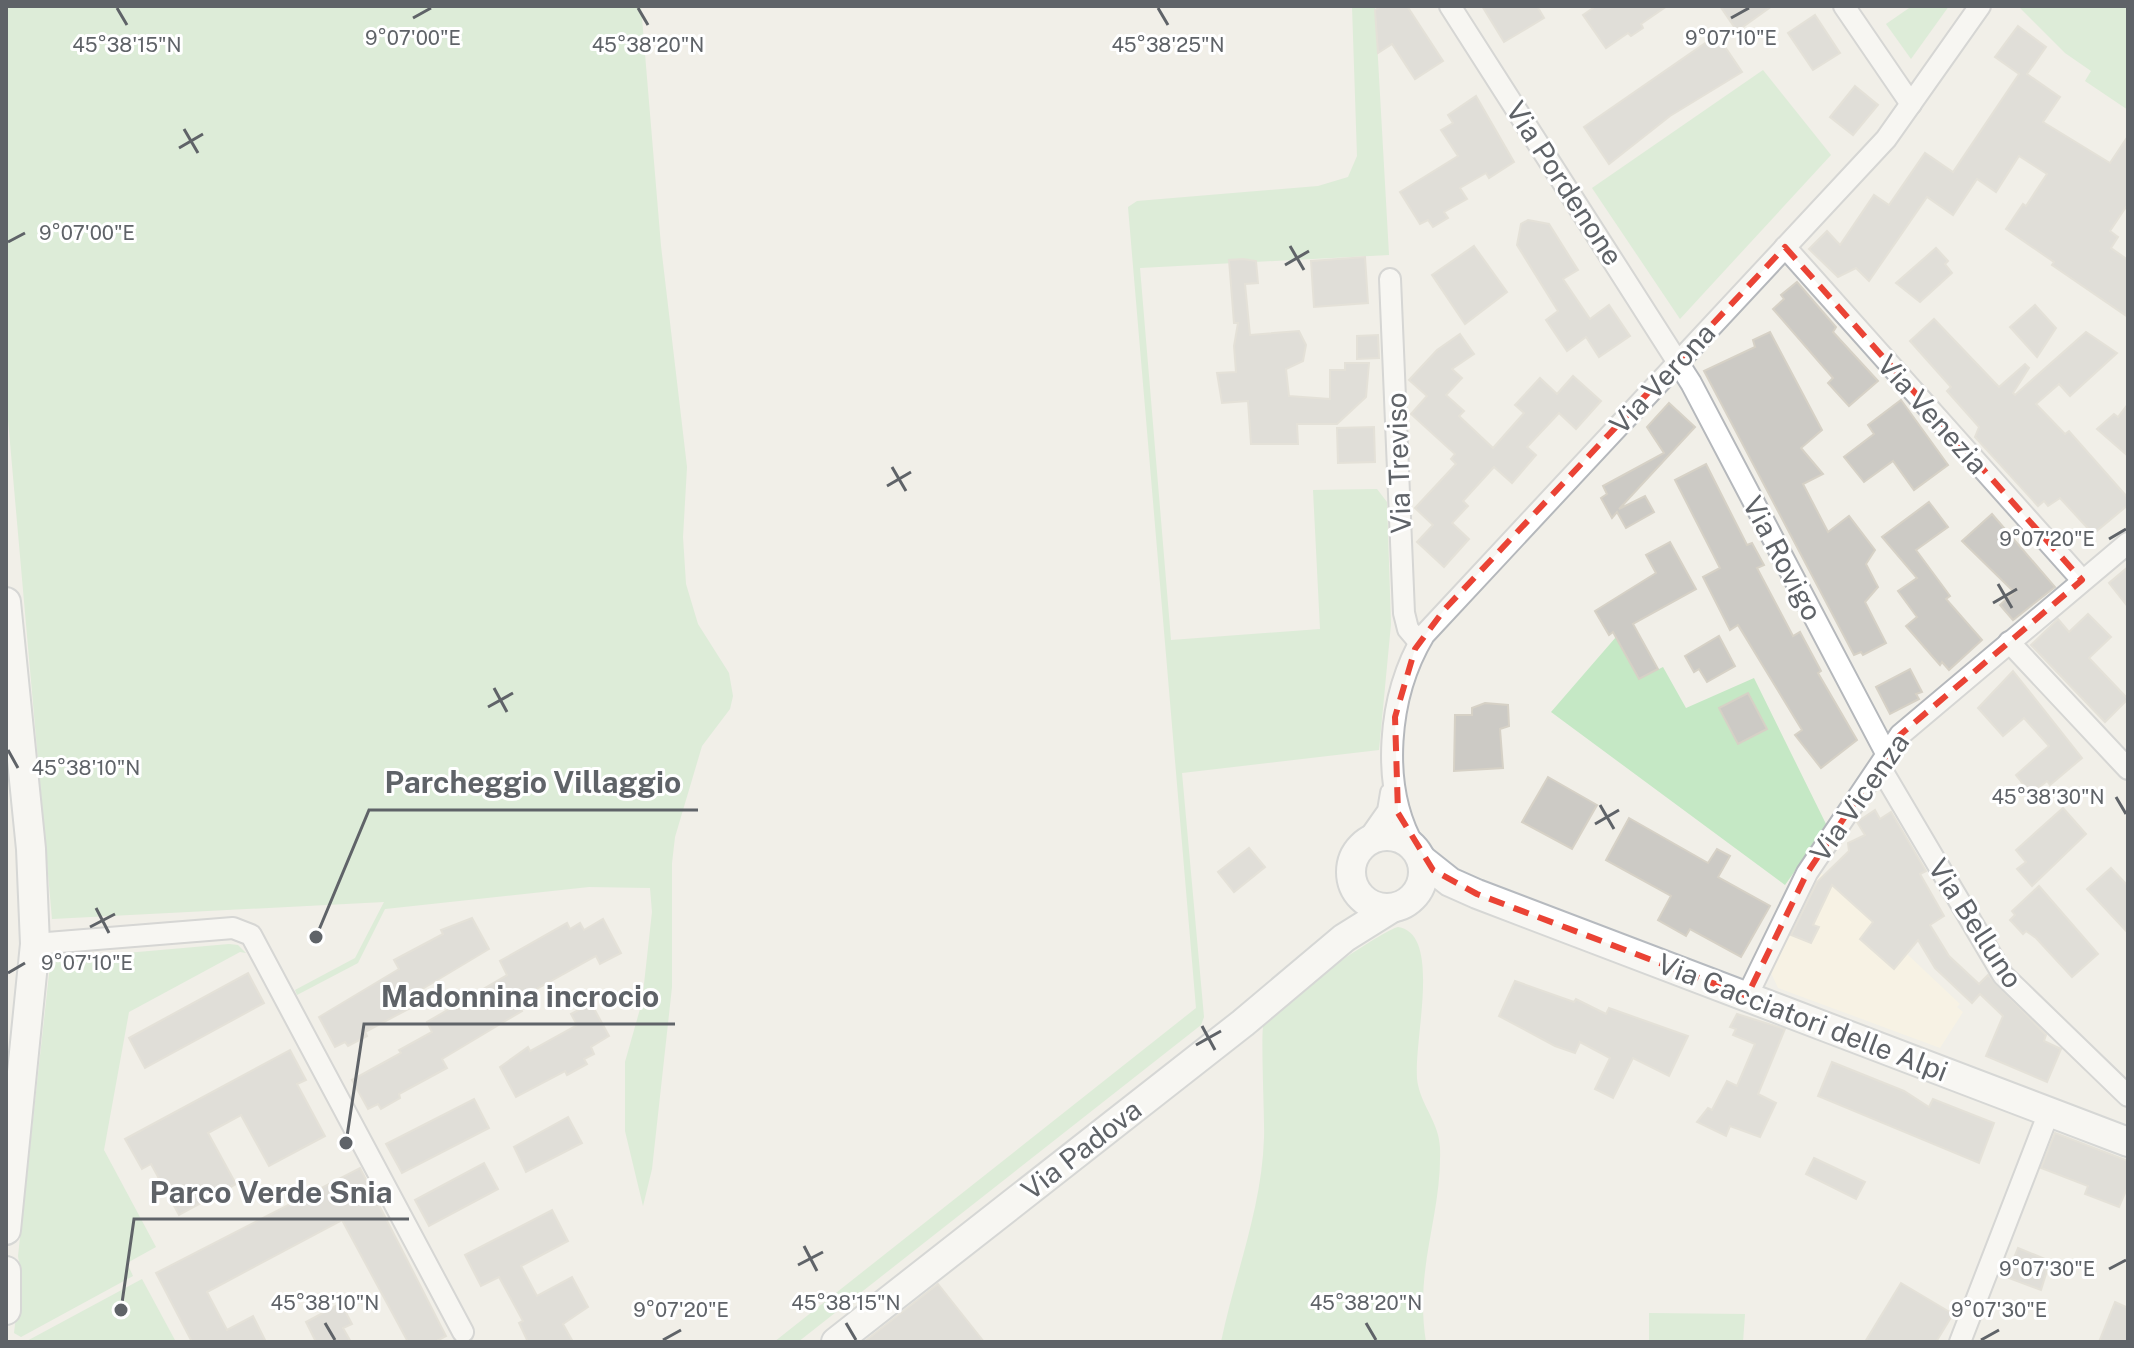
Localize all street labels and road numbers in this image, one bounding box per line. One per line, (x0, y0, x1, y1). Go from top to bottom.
street label: Via Pordenone (1500, 95, 1630, 271)
street label: Via Verona (1603, 316, 1721, 440)
street label: Via Venezia (1871, 348, 1995, 480)
street label: Via Treviso (1379, 392, 1417, 534)
street label: Via Rovigo (1737, 490, 1829, 626)
street label: Via Vicenza (1803, 726, 1915, 868)
street label: Via Belluno (1922, 852, 2030, 994)
street label: Via Cacciatori delle Alpi (1653, 946, 1953, 1088)
street label: Via Padova (1015, 1092, 1147, 1206)

